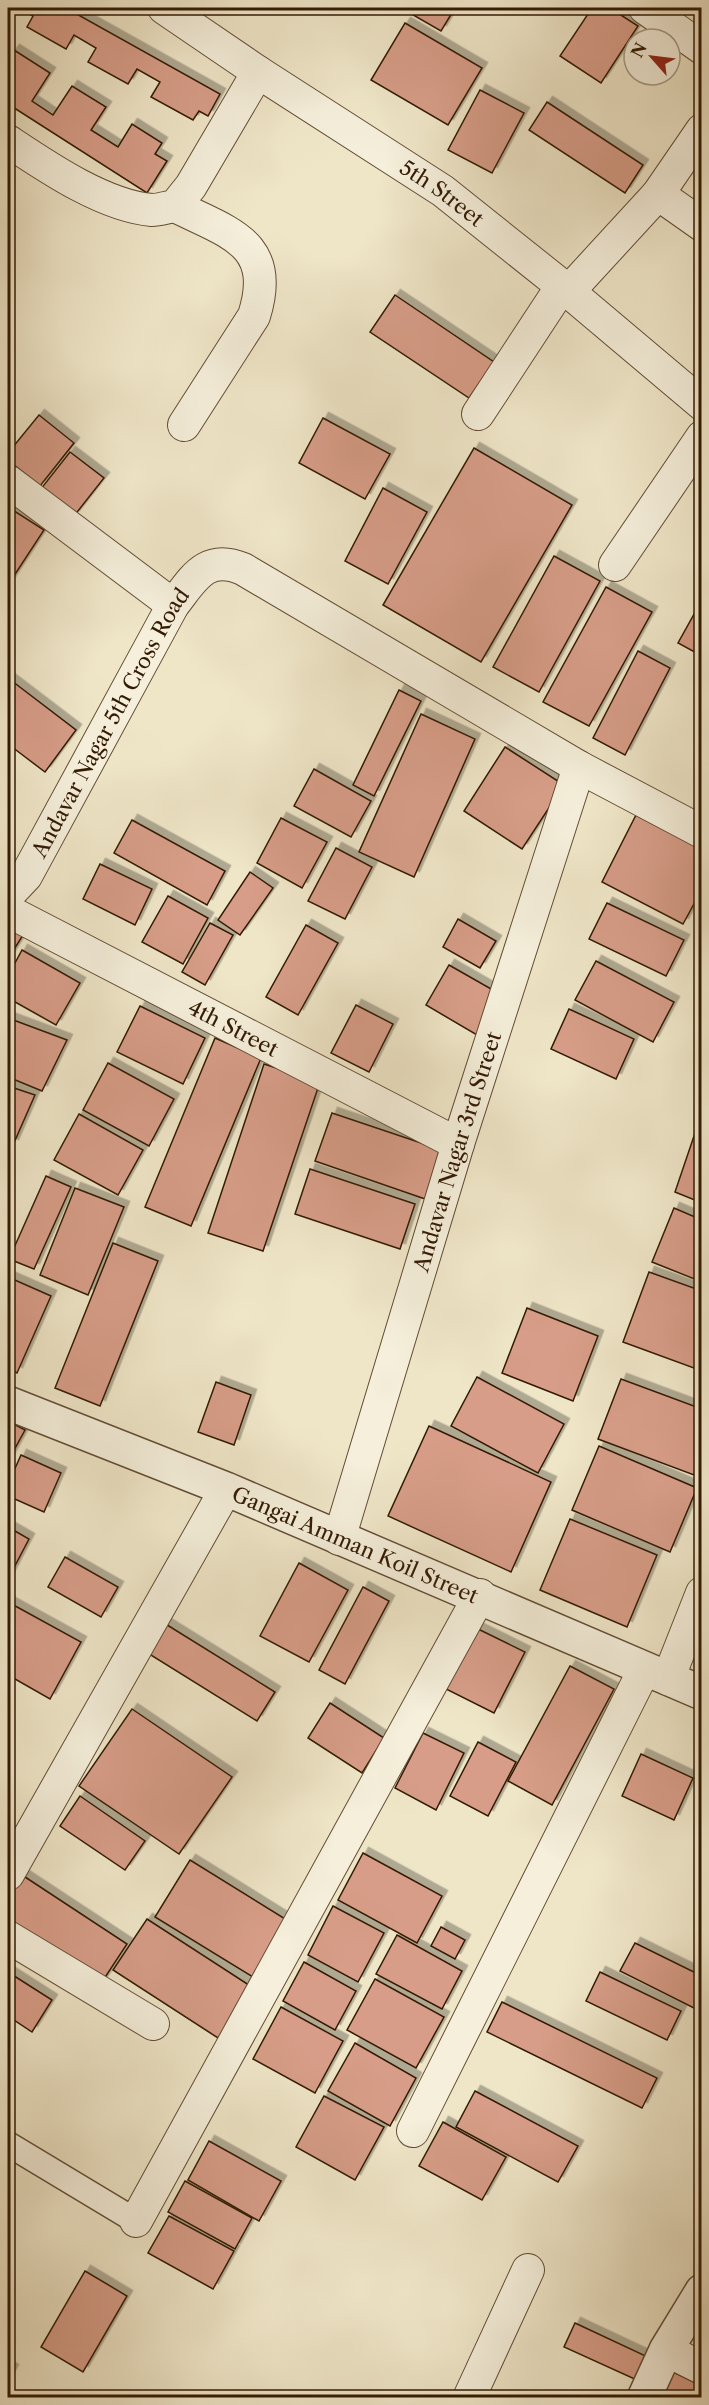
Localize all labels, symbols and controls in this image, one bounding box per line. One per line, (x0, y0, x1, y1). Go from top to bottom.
north arrow (622, 27, 682, 87)
text: N (627, 39, 651, 61)
street label: 5th Street (396, 154, 489, 232)
street label: Andavar Nagar 5th Cross Road (26, 583, 194, 862)
street label: 4th Street (184, 994, 283, 1062)
street label: Andavar Nagar 3rd Street (407, 1028, 506, 1276)
street label: Gangai Amman Koil Street (228, 1481, 483, 1608)

